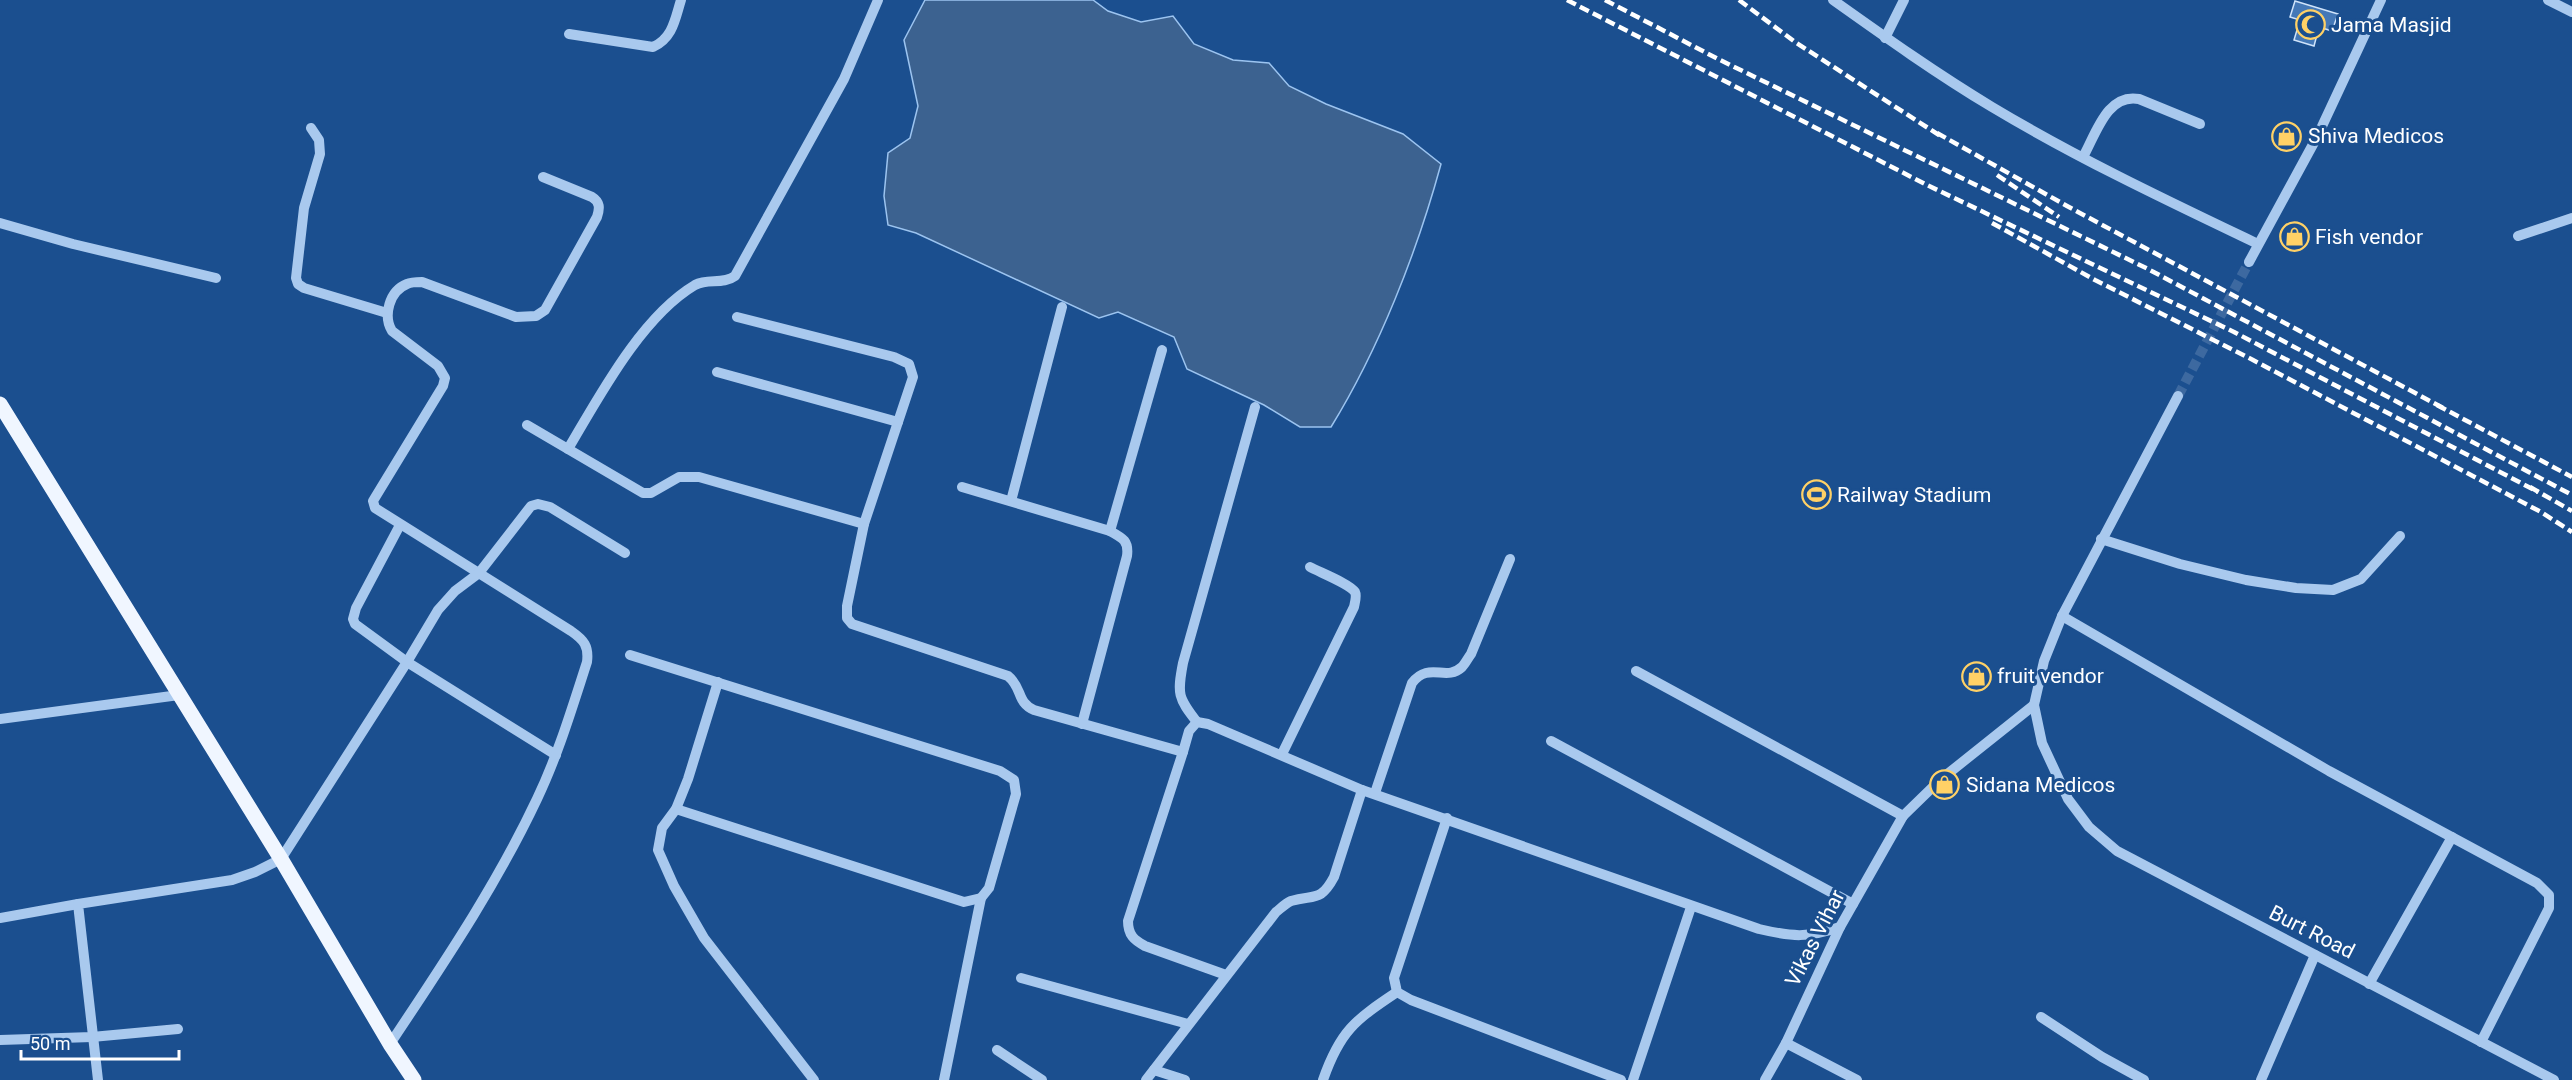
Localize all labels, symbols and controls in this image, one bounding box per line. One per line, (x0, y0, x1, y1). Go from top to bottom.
mosque icon: Jama Masjid (2294, 9, 2326, 41)
place label: Jama Masjid (2331, 13, 2452, 37)
shop icon: Shiva Medicos (2271, 120, 2303, 152)
place label: Shiva Medicos (2308, 124, 2444, 148)
shop icon: Fish vendor (2278, 221, 2310, 253)
place label: Fish vendor (2315, 225, 2423, 249)
sports icon: Railway Stadium (1800, 479, 1832, 511)
place label: Railway Stadium (1837, 483, 1991, 507)
shop icon: fruit vendor (1960, 660, 1992, 692)
place label: fruit vendor (1997, 664, 2104, 688)
shop icon: Sidana Medicos (1929, 769, 1961, 801)
place label: Sidana Medicos (1966, 773, 2115, 797)
street label: Vikas Vihar (1780, 886, 1850, 990)
street label: Burt Road (2265, 900, 2359, 964)
scale bar (21, 1023, 178, 1061)
text: 50 m (30, 1033, 70, 1054)

